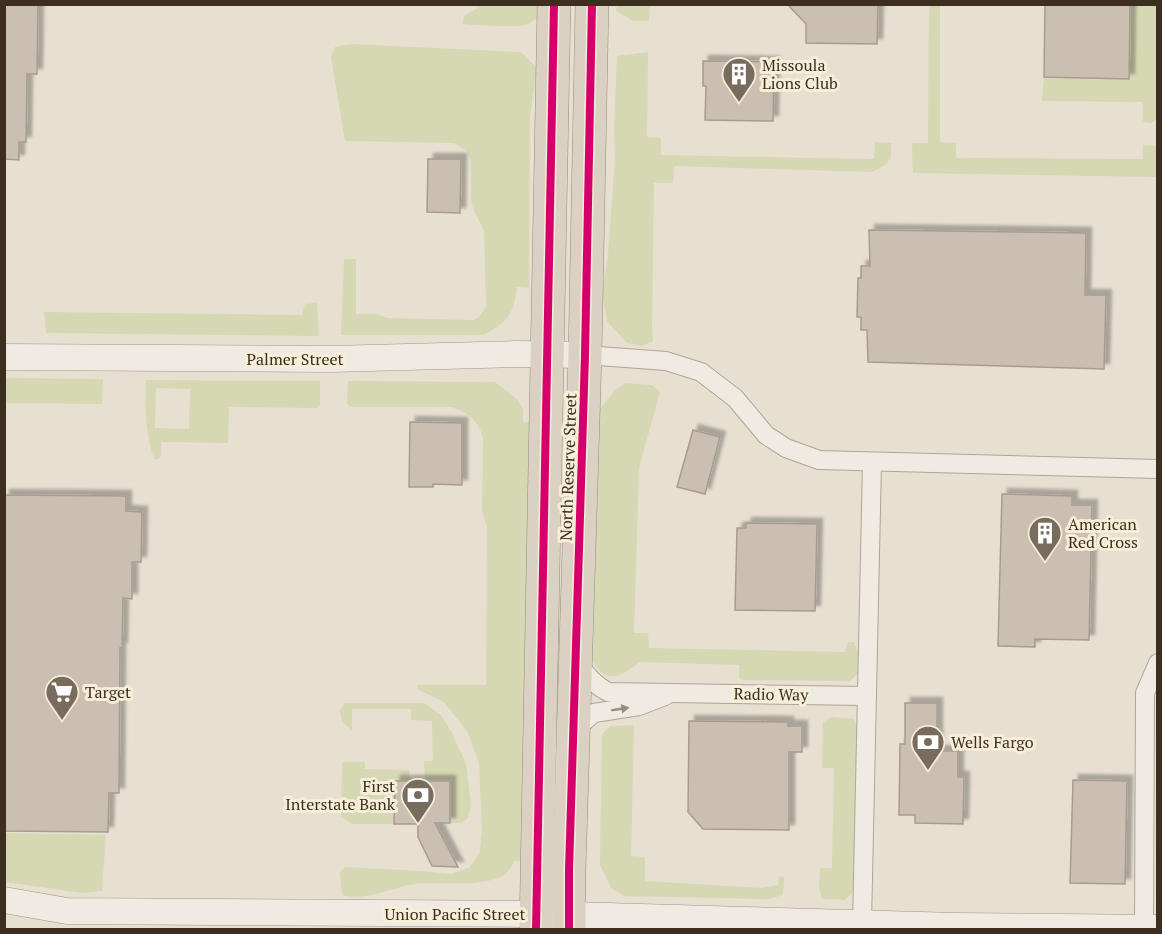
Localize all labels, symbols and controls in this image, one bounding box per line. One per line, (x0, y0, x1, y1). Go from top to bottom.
place label: Missoula Lions Club (762, 54, 838, 94)
building icon: Missoula Lions Club (721, 56, 757, 103)
street label: Palmer Street (247, 348, 344, 370)
street label: North Reserve Street (554, 393, 582, 541)
place label: American Red Cross (1068, 513, 1138, 553)
building icon: American Red Cross (1027, 515, 1063, 562)
supermarket icon: Target (44, 674, 80, 721)
place label: Target (85, 681, 131, 703)
street label: Radio Way (733, 682, 809, 706)
one-way arrow (611, 705, 630, 714)
bank icon: Wells Fargo (910, 724, 946, 771)
place label: Wells Fargo (951, 731, 1034, 753)
place label: First Interstate Bank (285, 775, 396, 815)
bank icon: First Interstate Bank (400, 777, 436, 824)
street label: Union Pacific Street (385, 903, 525, 925)

